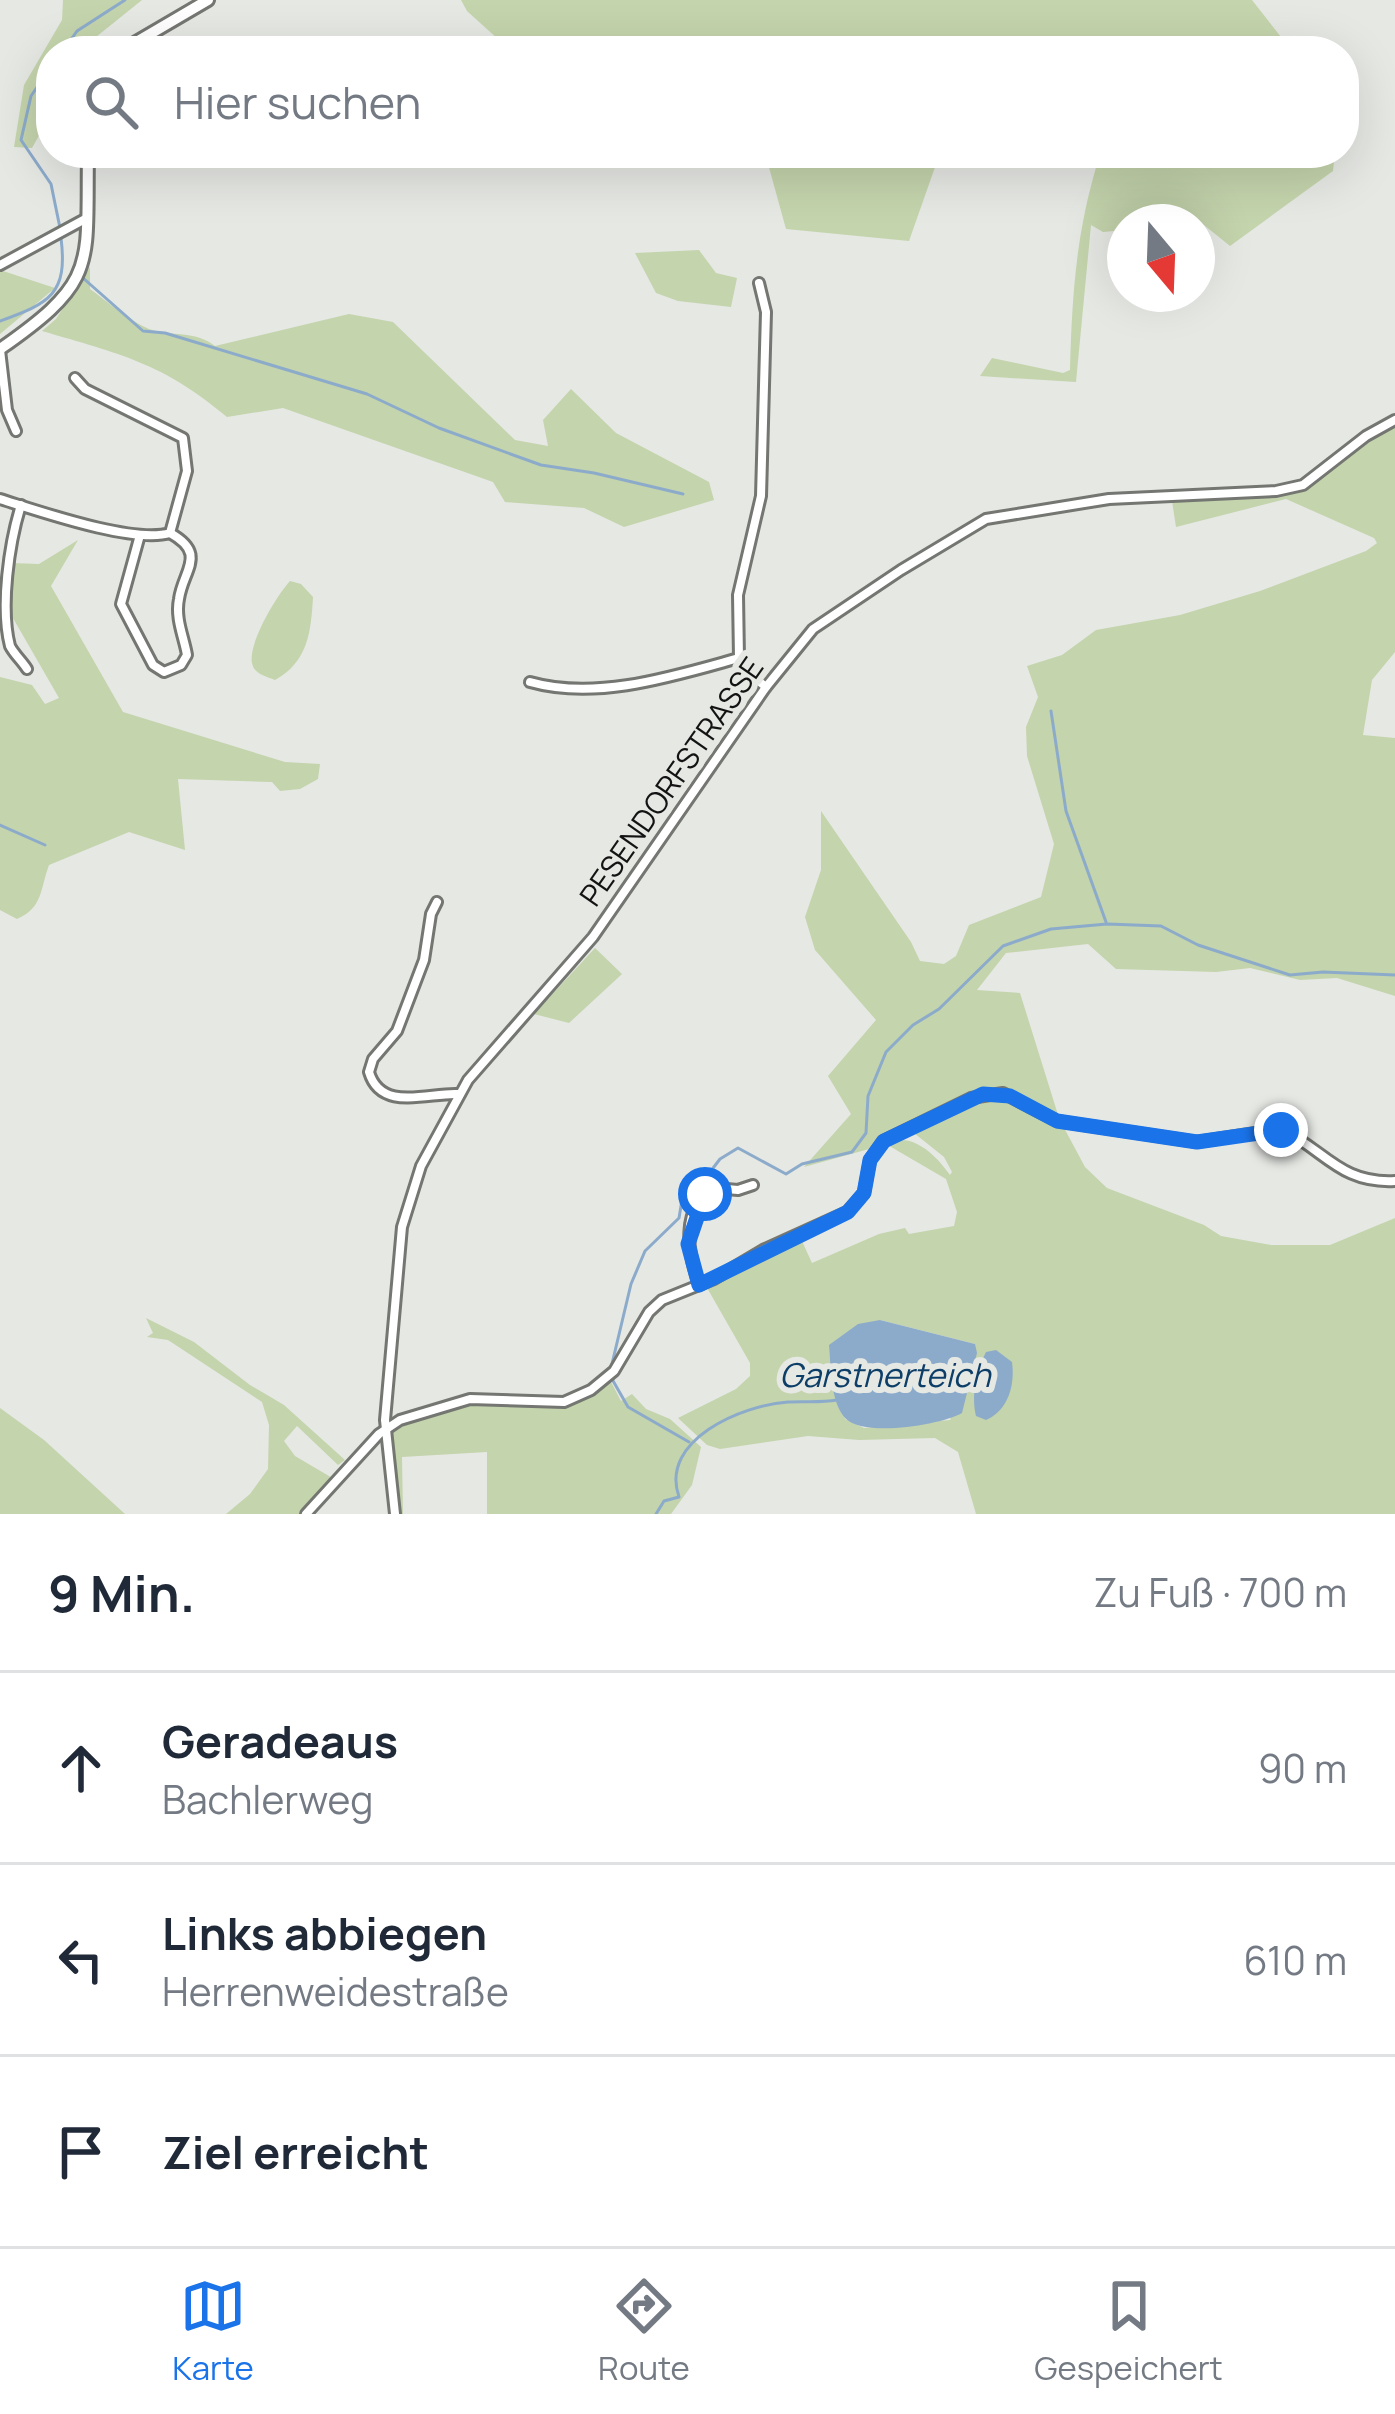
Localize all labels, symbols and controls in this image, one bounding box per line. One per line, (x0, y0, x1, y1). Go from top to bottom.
search box (36, 36, 1359, 168)
icon: search (78, 69, 144, 135)
text: Hier suchen (174, 71, 421, 133)
north arrow (1107, 204, 1215, 312)
street label: PESENDORFSTRASSE (569, 649, 772, 914)
route end (1254, 1103, 1308, 1157)
route start (678, 1167, 732, 1221)
water label: Garstnerteich (779, 1352, 992, 1397)
text: 9 Min. (48, 1558, 195, 1627)
text: Zu Fuß · 700 m (1093, 1565, 1347, 1619)
text: Geradeaus (162, 1710, 398, 1772)
icon: ahead (48, 1735, 114, 1801)
text: 90 m (1258, 1741, 1347, 1795)
text: Bachlerweg (162, 1772, 373, 1826)
text: Links abbiegen (162, 1902, 487, 1964)
icon: left (48, 1927, 114, 1993)
text: 610 m (1244, 1933, 1347, 1987)
text: Herrenweidestraße (162, 1964, 509, 2018)
icon: arrive (48, 2119, 114, 2185)
text: Ziel erreicht (162, 2121, 429, 2183)
tab: Karte (172, 2273, 254, 2390)
tab: Route (598, 2273, 690, 2390)
tab: Gespeichert (1034, 2273, 1223, 2390)

